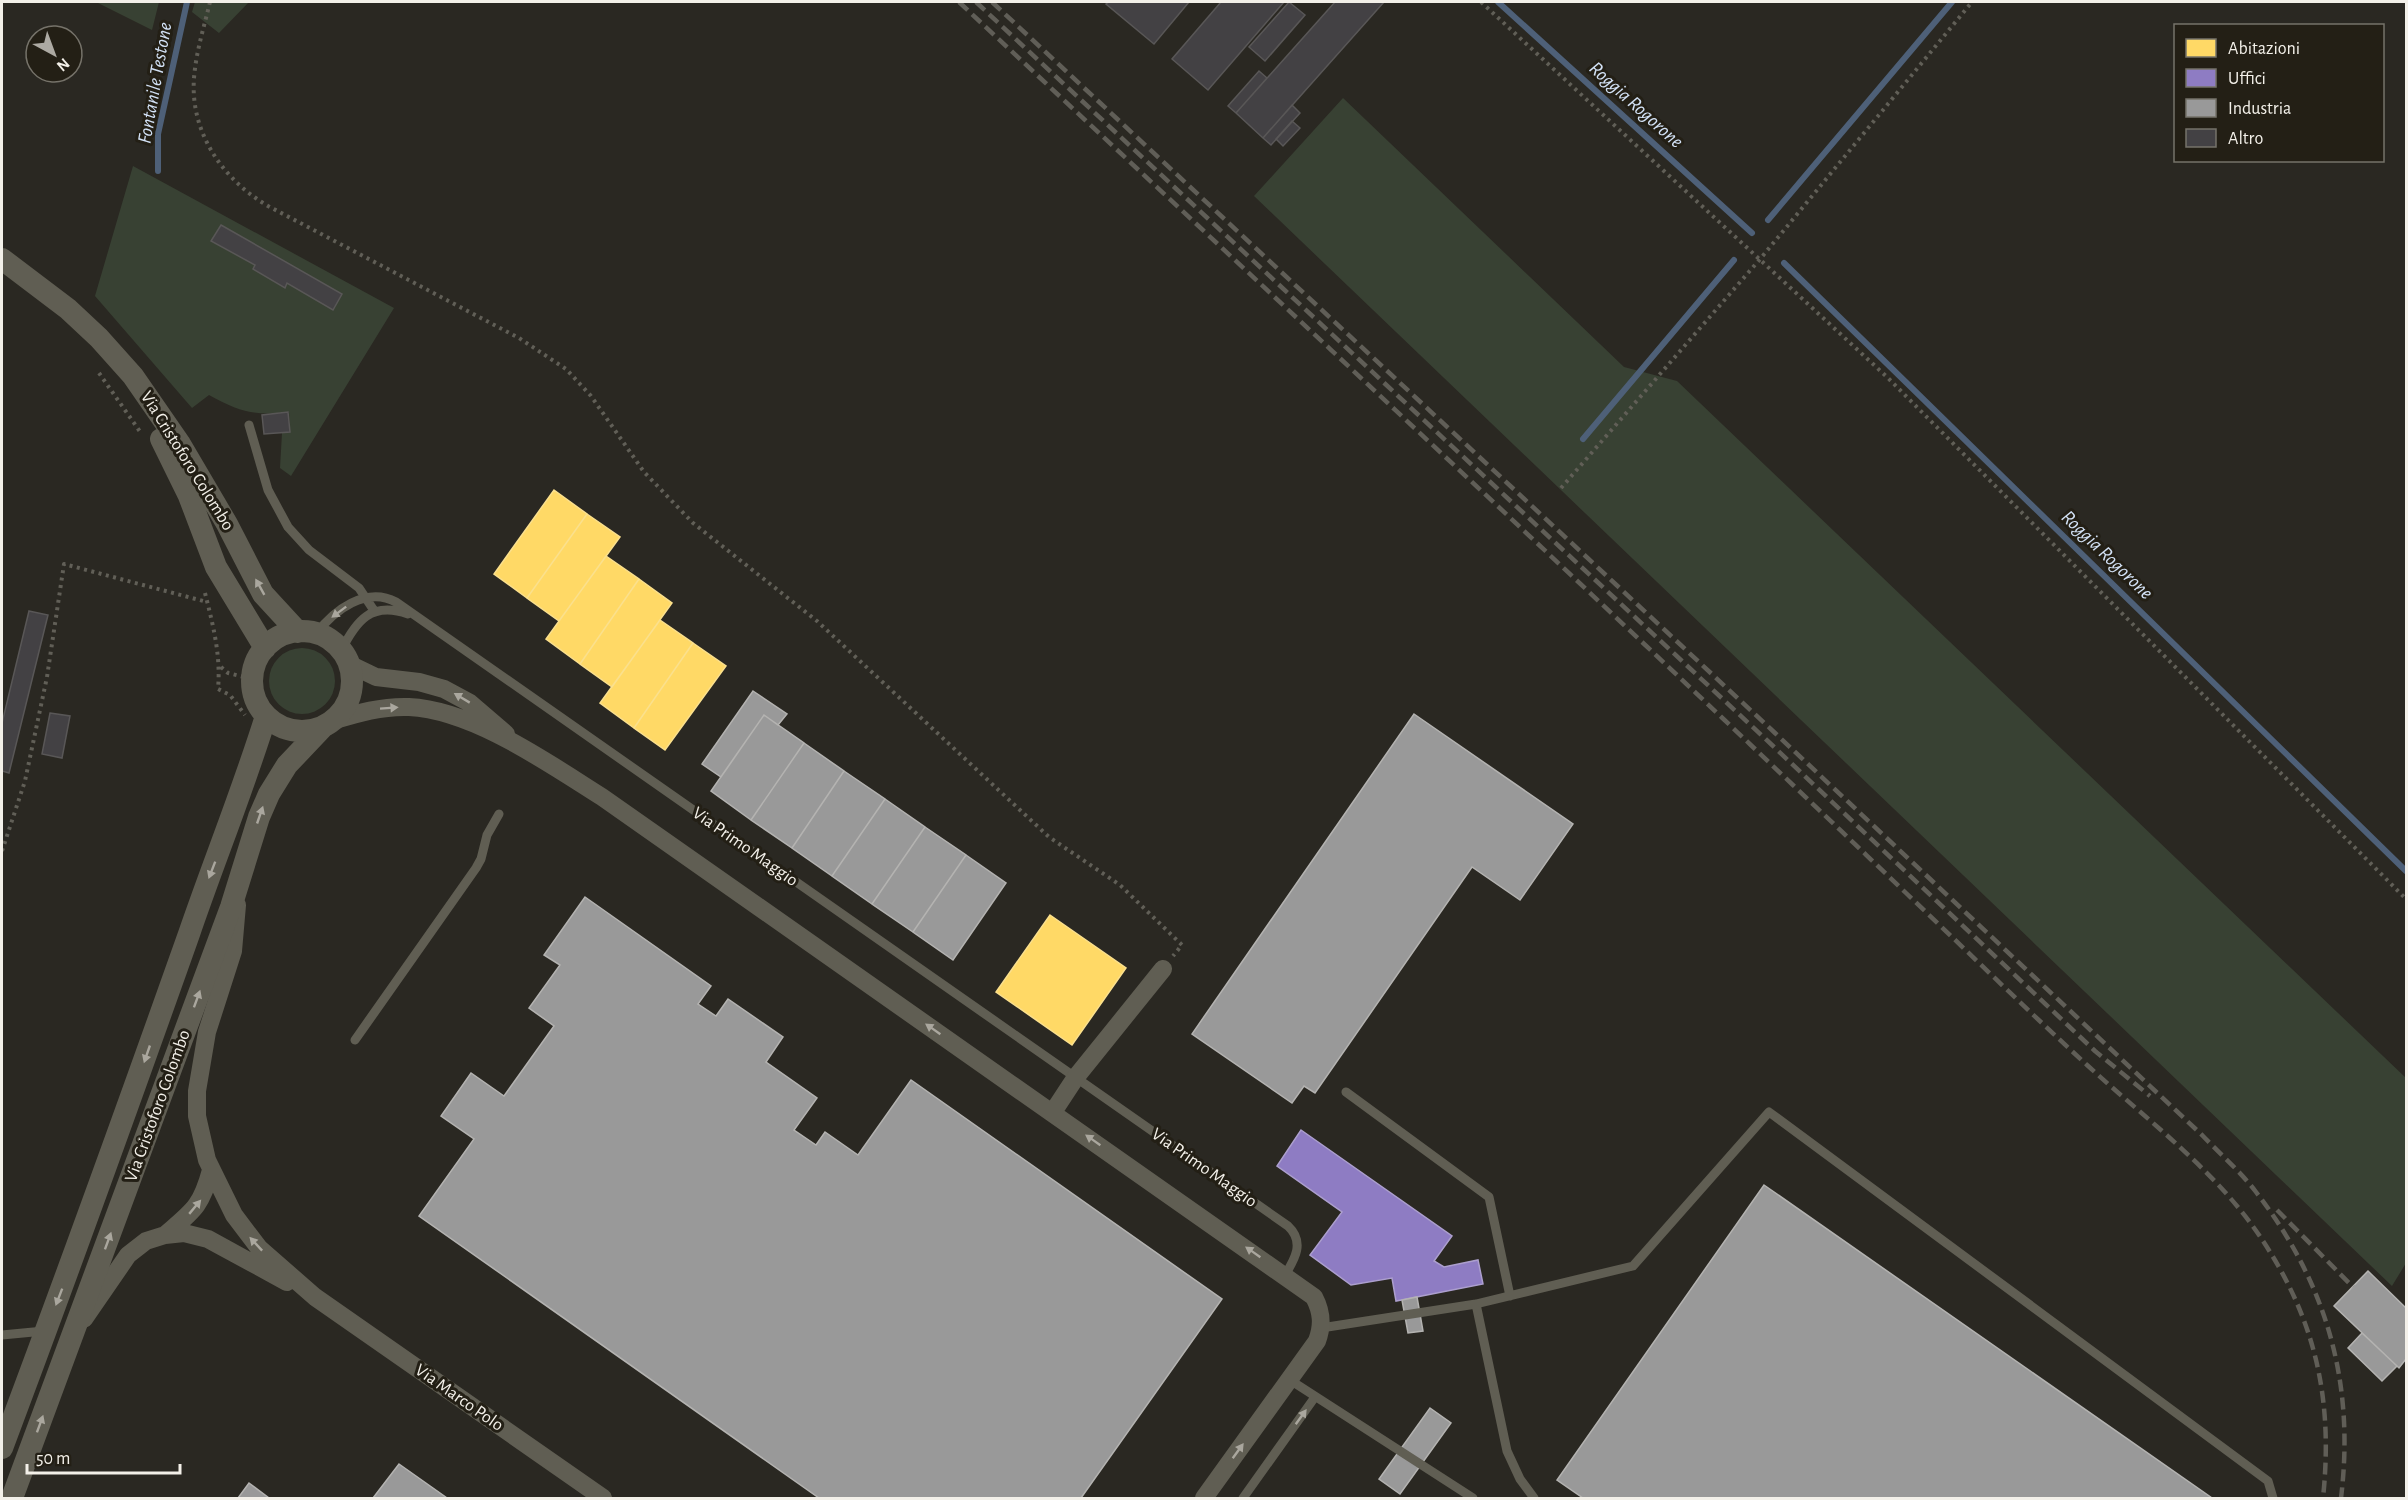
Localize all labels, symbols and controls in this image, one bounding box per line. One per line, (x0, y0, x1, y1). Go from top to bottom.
water label: Fontanile Testone (134, 20, 176, 145)
north arrow (24, 24, 84, 84)
legend (2174, 24, 2384, 162)
text: Abitazioni (2228, 40, 2300, 58)
text: N (54, 55, 73, 74)
water label: Roggia Rogorone (1585, 58, 1687, 152)
text: Uffici (2228, 70, 2266, 88)
text: Industria (2228, 100, 2291, 118)
text: Altro (2228, 130, 2263, 148)
street label: Via Cristoforo Colombo (137, 388, 237, 534)
water label: Roggia Rogorone (2057, 507, 2157, 604)
one-way arrow (256, 579, 266, 596)
one-way arrow (331, 606, 347, 618)
one-way arrow (454, 693, 470, 704)
one-way arrow (380, 703, 399, 712)
street label: Via Primo Maggio (689, 804, 801, 890)
one-way arrow (256, 806, 265, 824)
one-way arrow (207, 861, 216, 879)
one-way arrow (192, 990, 202, 1008)
one-way arrow (925, 1024, 941, 1035)
street label: Via Cristoforo Colombo (122, 1027, 194, 1184)
one-way arrow (141, 1045, 151, 1063)
street label: Via Primo Maggio (1148, 1125, 1260, 1211)
one-way arrow (1085, 1134, 1101, 1146)
one-way arrow (188, 1199, 201, 1215)
one-way arrow (104, 1232, 114, 1250)
one-way arrow (250, 1237, 263, 1252)
one-way arrow (1245, 1246, 1261, 1258)
one-way arrow (54, 1288, 64, 1306)
street label: Via Marco Polo (412, 1361, 507, 1435)
one-way arrow (1295, 1409, 1307, 1425)
one-way arrow (36, 1415, 45, 1433)
scale bar (27, 1437, 180, 1475)
one-way arrow (1232, 1444, 1244, 1460)
text: 50 m (36, 1450, 70, 1468)

